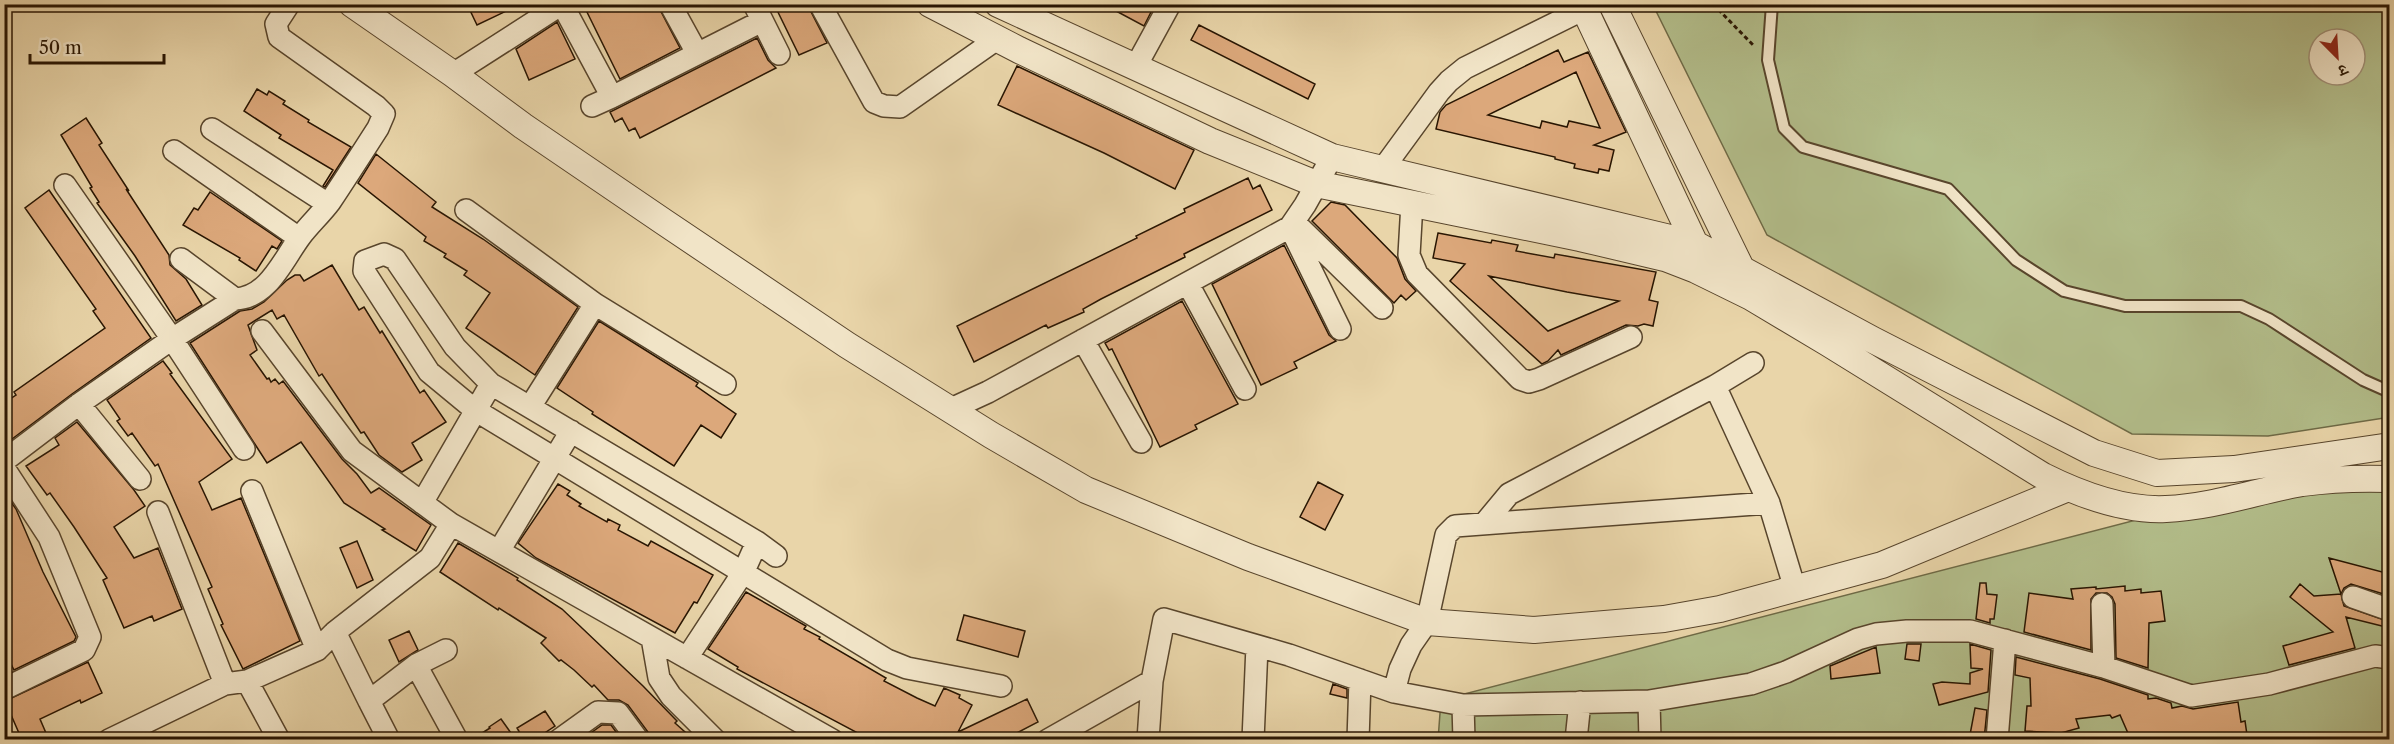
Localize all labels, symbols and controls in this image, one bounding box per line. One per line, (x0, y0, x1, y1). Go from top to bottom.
scale bar (30, 27, 164, 65)
north arrow (2307, 27, 2367, 87)
text: 50 m (39, 37, 82, 59)
text: उ (2334, 60, 2352, 82)

